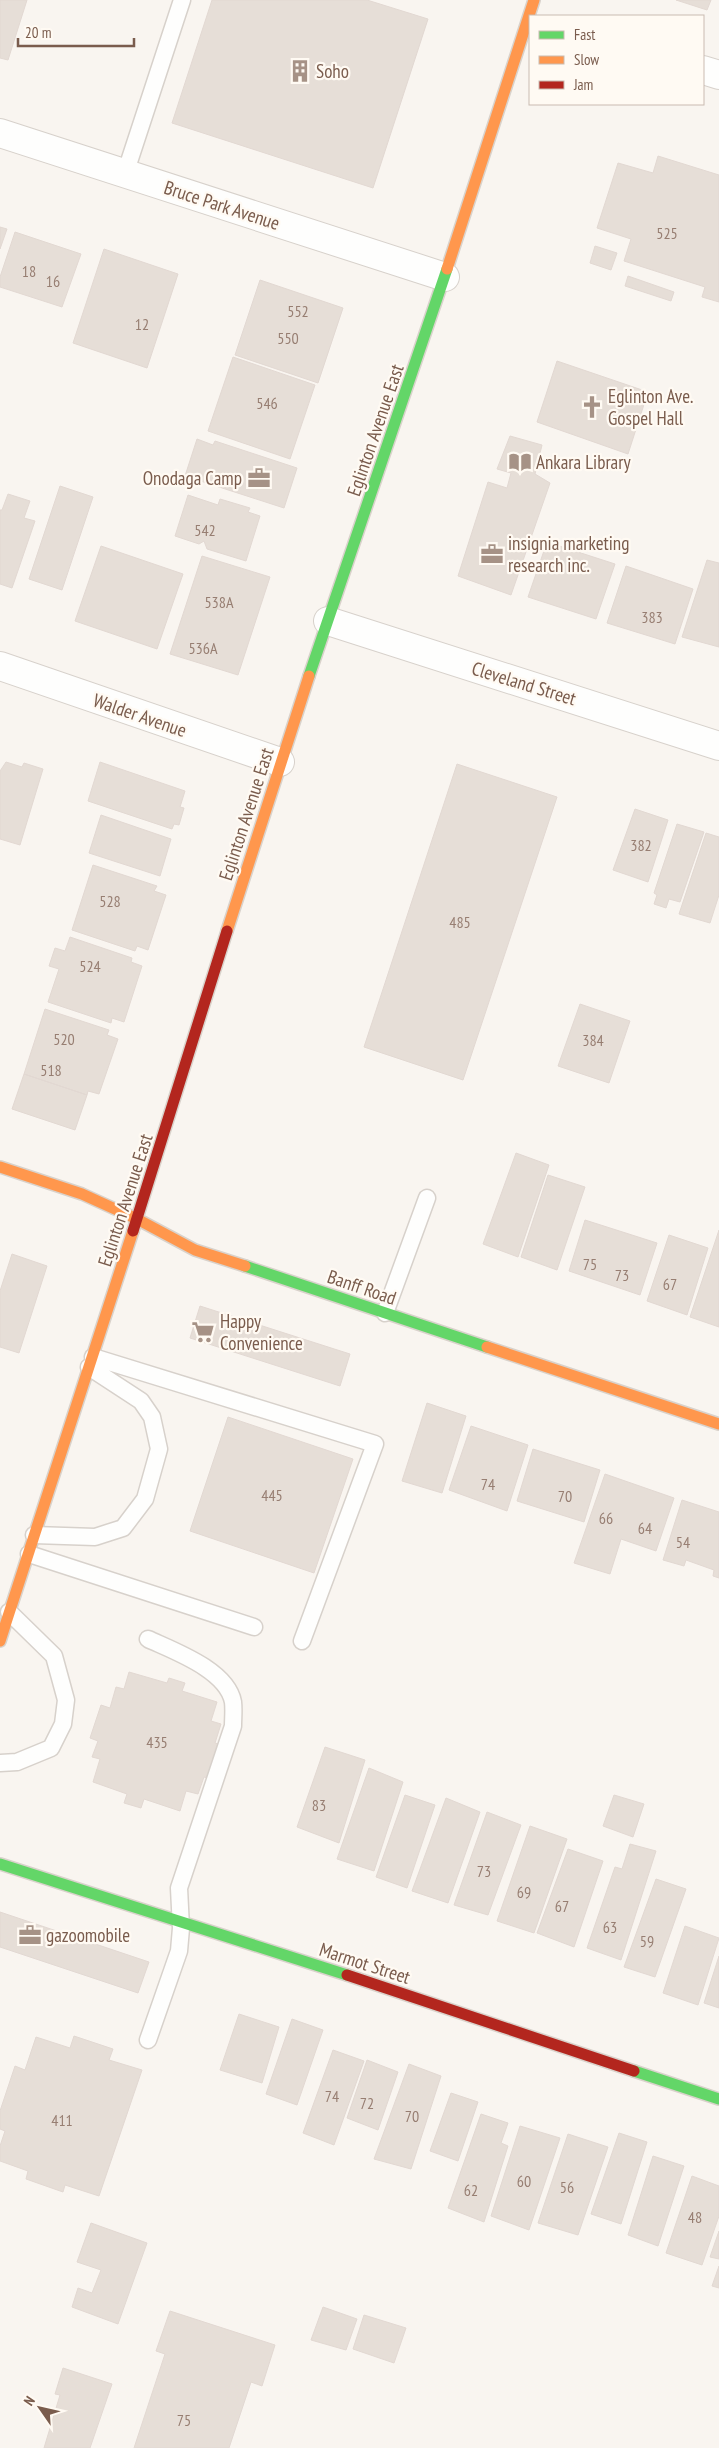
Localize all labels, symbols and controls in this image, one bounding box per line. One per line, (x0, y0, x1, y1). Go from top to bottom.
scale bar (18, 15, 134, 47)
legend (529, 15, 704, 105)
text: 20 m (25, 23, 51, 42)
text: Fast (574, 25, 595, 44)
text: Slow (574, 50, 599, 69)
building icon: Soho (287, 58, 313, 84)
place label: Soho (316, 59, 349, 83)
text: Jam (573, 75, 593, 94)
street label: Bruce Park Avenue (161, 175, 283, 235)
house number: 525 (656, 223, 678, 243)
house number: 18 (22, 261, 36, 281)
house number: 16 (46, 271, 60, 291)
house number: 552 (287, 301, 309, 321)
house number: 12 (135, 314, 149, 334)
house number: 550 (277, 328, 299, 348)
street label: Eglinton Avenue East (341, 360, 409, 499)
place label: Eglinton Ave. Gospel Hall (608, 384, 693, 430)
house number: 546 (256, 393, 278, 413)
church icon: Eglinton Ave. Gospel Hall (579, 394, 605, 420)
library icon: Ankara Library (507, 449, 533, 475)
place label: Ankara Library (536, 450, 631, 474)
office icon: Onodaga Camp (246, 465, 272, 491)
place label: Onodaga Camp (143, 466, 242, 490)
house number: 542 (194, 520, 216, 540)
place label: insignia marketing research inc. (508, 531, 629, 577)
office icon: insignia marketing research inc. (479, 541, 505, 567)
house number: 538A (204, 592, 234, 612)
house number: 383 (641, 607, 663, 627)
house number: 536A (188, 638, 218, 658)
street label: Cleveland Street (469, 656, 580, 710)
street label: Walder Avenue (90, 688, 190, 742)
street label: Eglinton Avenue East (213, 744, 279, 883)
house number: 382 (630, 835, 652, 855)
house number: 528 (99, 891, 121, 911)
house number: 485 (449, 912, 471, 932)
house number: 524 (79, 956, 101, 976)
house number: 520 (53, 1029, 75, 1049)
house number: 384 (582, 1030, 604, 1050)
house number: 518 (40, 1060, 62, 1080)
street label: Eglinton Avenue East (92, 1130, 158, 1269)
house number: 75 (583, 1254, 597, 1274)
street label: Banff Road (324, 1264, 400, 1310)
house number: 73 (615, 1265, 629, 1285)
house number: 67 (663, 1274, 677, 1294)
place label: Happy Convenience (220, 1309, 303, 1355)
supermarket icon: Happy Convenience (190, 1319, 216, 1345)
house number: 74 (481, 1474, 495, 1494)
house number: 445 (261, 1485, 283, 1505)
house number: 70 (558, 1486, 572, 1506)
house number: 66 (599, 1508, 613, 1528)
house number: 64 (638, 1518, 652, 1538)
house number: 54 (676, 1532, 690, 1552)
house number: 435 (146, 1732, 168, 1752)
house number: 83 (312, 1795, 326, 1815)
house number: 73 (477, 1861, 491, 1881)
house number: 69 (517, 1882, 531, 1902)
house number: 67 (555, 1896, 569, 1916)
house number: 63 (603, 1917, 617, 1937)
office icon: gazoomobile (17, 1922, 43, 1948)
place label: gazoomobile (46, 1923, 130, 1947)
house number: 59 (640, 1931, 654, 1951)
street label: Marmot Street (317, 1937, 414, 1989)
house number: 74 (325, 2086, 339, 2106)
house number: 72 (360, 2093, 374, 2113)
house number: 70 (405, 2106, 419, 2126)
house number: 411 (51, 2110, 73, 2130)
house number: 60 (517, 2171, 531, 2191)
house number: 56 (560, 2177, 574, 2197)
house number: 62 (464, 2180, 478, 2200)
house number: 48 (688, 2207, 702, 2227)
north arrow (15, 2383, 65, 2433)
text: N (20, 2393, 39, 2409)
house number: 75 (177, 2410, 191, 2430)

